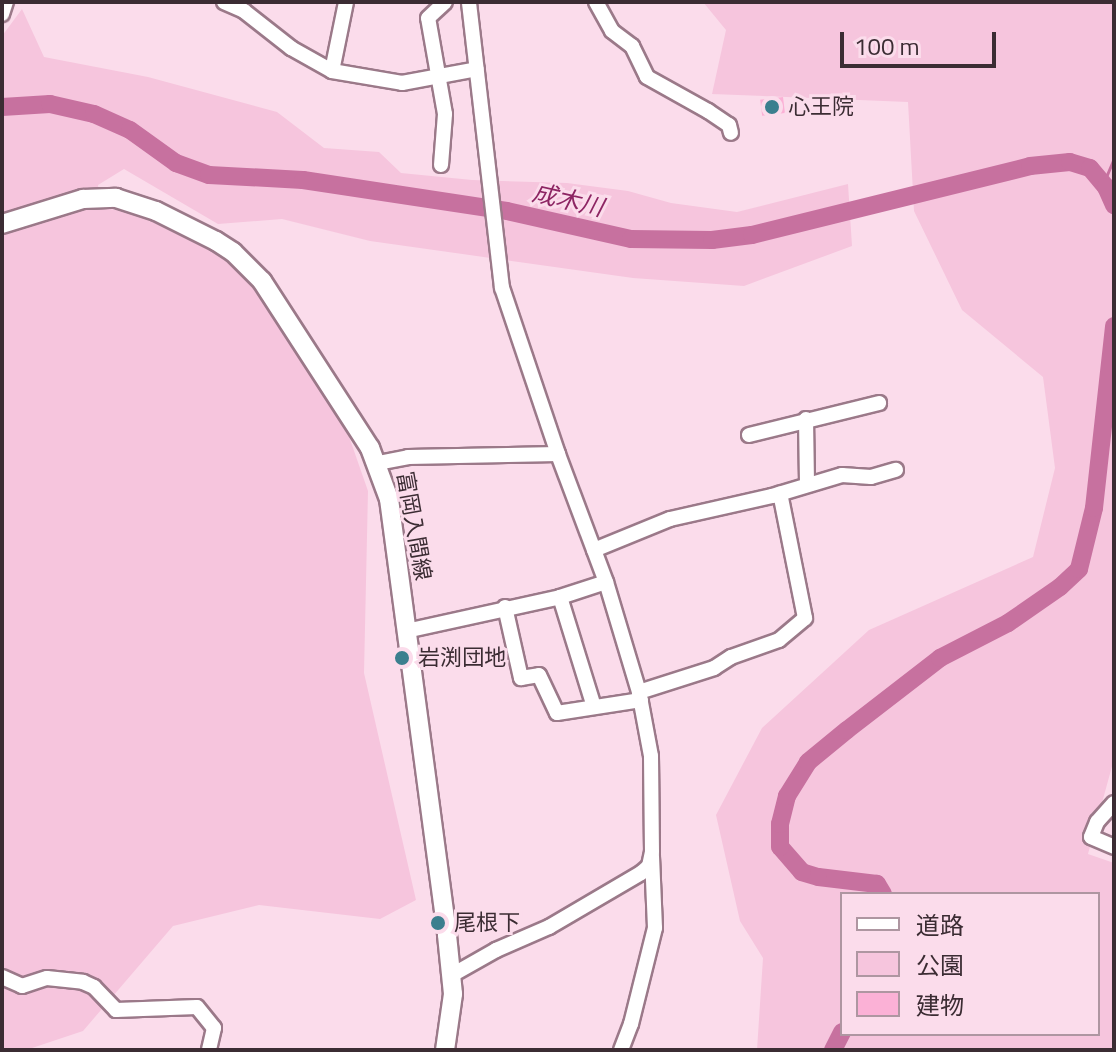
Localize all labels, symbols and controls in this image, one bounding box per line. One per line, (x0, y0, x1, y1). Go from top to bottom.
scale bar (844, 16, 1000, 66)
text: 100 m (854, 28, 920, 64)
place label: 心王院 (788, 94, 854, 120)
marker: 心王院 (763, 98, 781, 116)
water label: 成木川 (530, 178, 606, 222)
street label: 富岡入間線 (391, 470, 437, 582)
place label: 岩渕団地 (418, 645, 506, 671)
marker: 岩渕団地 (393, 649, 411, 667)
legend (840, 892, 1100, 1036)
text: 道路 (916, 907, 964, 943)
place label: 尾根下 (454, 910, 520, 936)
marker: 尾根下 (429, 914, 447, 932)
text: 公園 (916, 947, 964, 983)
text: 建物 (916, 987, 964, 1023)

